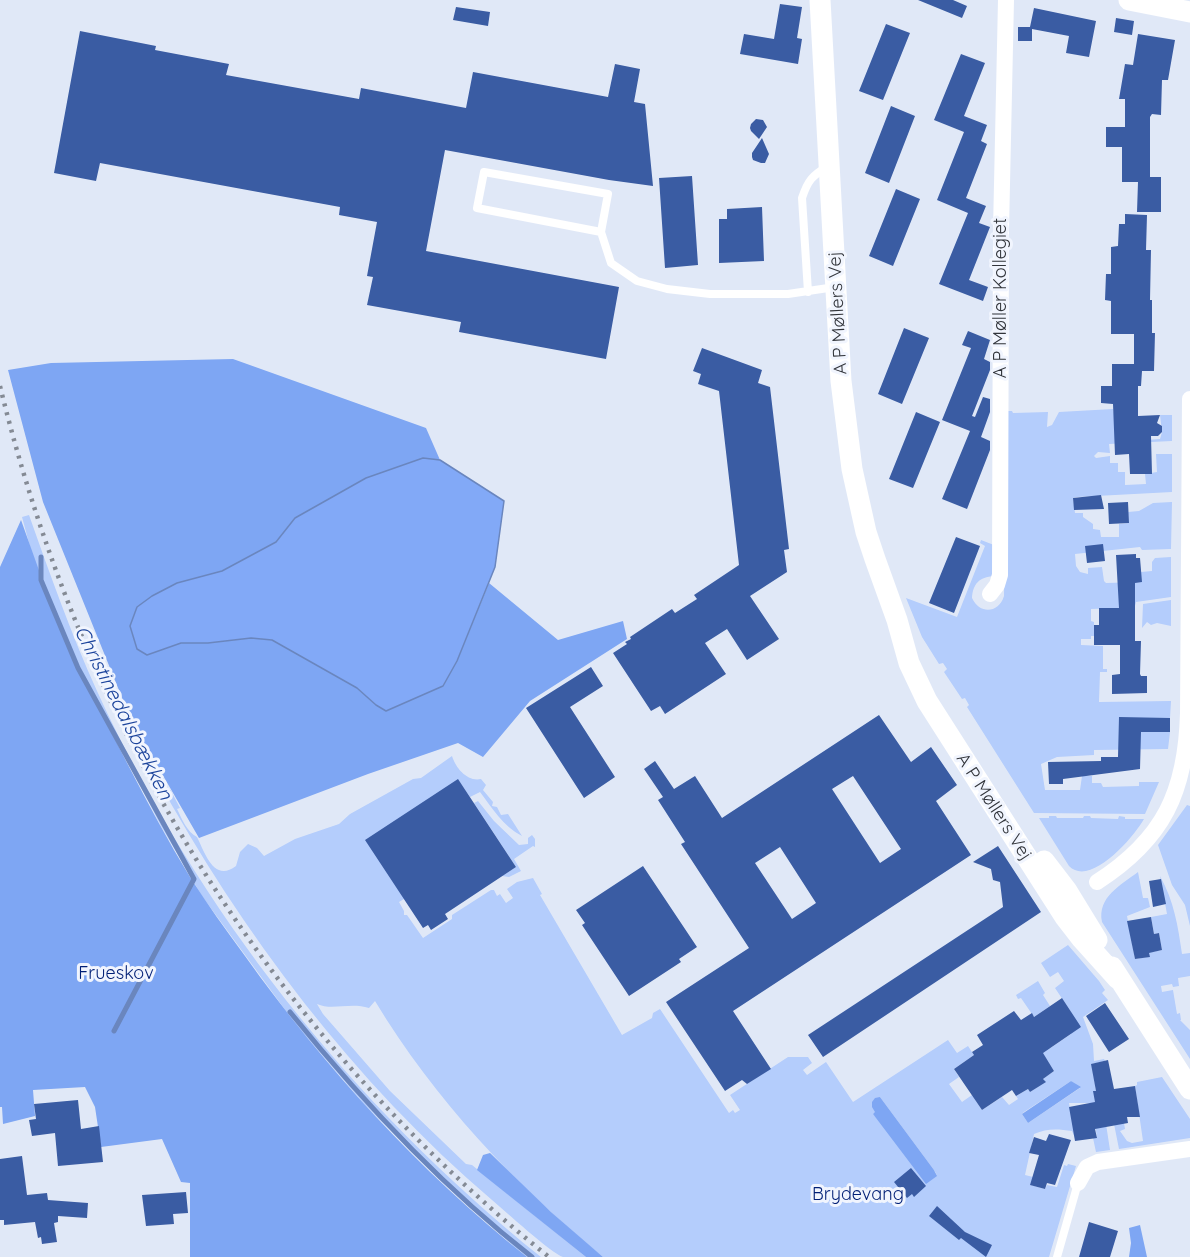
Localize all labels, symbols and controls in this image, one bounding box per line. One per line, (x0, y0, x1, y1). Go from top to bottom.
street label: A P Møller Kollegiet (990, 218, 1012, 378)
street label: A P Møllers Vej (824, 251, 852, 375)
water label: Christinedalsbækken (69, 622, 177, 804)
street label: A P Møllers Vej (951, 749, 1037, 865)
park label: Frueskov (78, 963, 154, 985)
park label: Brydevang (812, 1184, 904, 1206)

